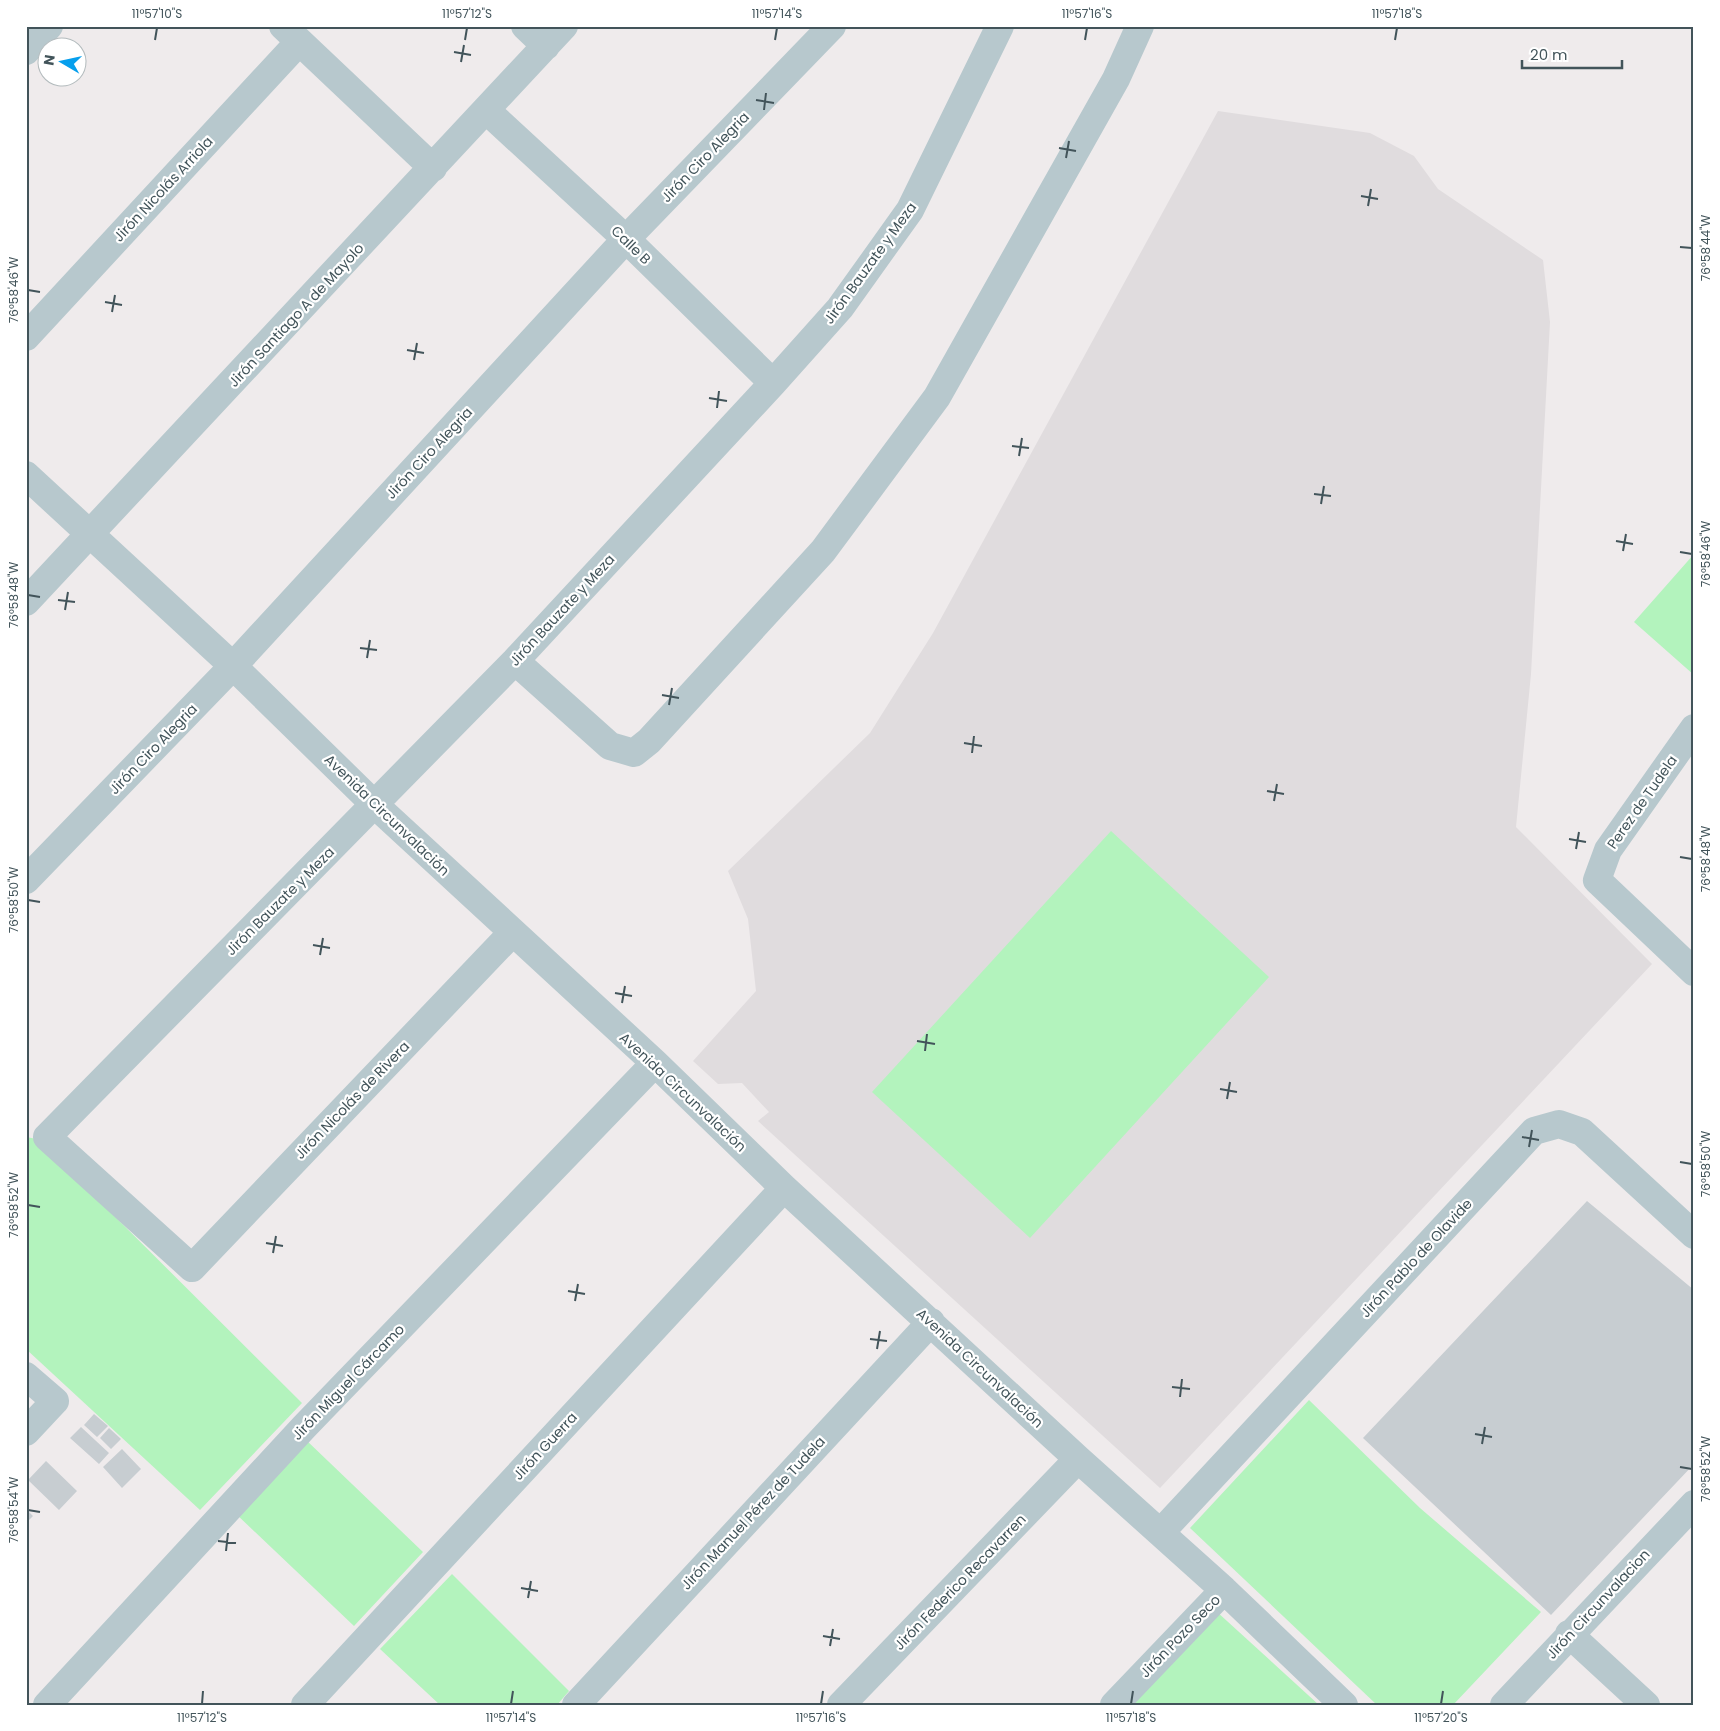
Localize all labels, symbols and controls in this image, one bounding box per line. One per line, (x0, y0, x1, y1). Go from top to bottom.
text: 11°57'10"S (132, 5, 182, 22)
text: 11°57'12"S (442, 5, 492, 22)
text: 11°57'14"S (752, 5, 802, 22)
text: 11°57'16"S (1062, 5, 1112, 22)
text: 11°57'18"S (1372, 5, 1422, 22)
north arrow (38, 38, 88, 88)
scale bar (1522, 38, 1622, 70)
text: 20 m (1530, 44, 1568, 65)
text: N (38, 53, 60, 67)
street label: Jirón Ciro Alegria (656, 107, 754, 207)
street label: Jirón Nicolás Arriola (109, 132, 217, 246)
street label: Jirón Bauzate y Meza (819, 198, 921, 328)
text: 76°58'44"W (1697, 215, 1714, 281)
street label: Calle B (607, 221, 655, 269)
street label: Jirón Santiago A de Mayolo (224, 239, 368, 391)
text: 76°58'46"W (5, 256, 22, 323)
street label: Jirón Ciro Alegria (381, 403, 477, 503)
text: 76°58'46"W (1697, 520, 1714, 587)
street label: Jirón Bauzate y Meza (505, 550, 619, 670)
text: 76°58'48"W (5, 561, 22, 628)
street label: Jirón Ciro Alegria (104, 699, 202, 799)
street label: Avenida Circunvalación (320, 750, 454, 880)
street label: Perez de Tudela (1602, 751, 1682, 853)
text: 76°58'48"W (1697, 825, 1714, 892)
street label: Jirón Bauzate y Meza (221, 842, 339, 960)
text: 76°58'50"W (5, 867, 22, 933)
street label: Avenida Circunvalación (615, 1028, 751, 1156)
street label: Jirón Nicolás de Rivera (290, 1036, 414, 1164)
text: 76°58'50"W (1697, 1131, 1714, 1197)
text: 76°58'52"W (5, 1172, 22, 1238)
street label: Jirón Pablo de Olavide (1355, 1194, 1477, 1322)
street label: Avenida Circunvalación (912, 1304, 1048, 1432)
street label: Jirón Miguel Cárcamo (287, 1320, 409, 1444)
street label: Jirón Guerra (508, 1408, 582, 1484)
street label: Jirón Manuel Pérez de Tudela (676, 1432, 830, 1594)
text: 76°58'52"W (1697, 1436, 1714, 1502)
text: 76°58'54"W (5, 1477, 22, 1543)
street label: Jirón Federico Recavarren (890, 1510, 1030, 1654)
street label: Jirón Circunvalacion (1542, 1545, 1654, 1663)
street label: Jirón Pozo Seco (1135, 1590, 1225, 1682)
text: 11°57'12"S (177, 1709, 227, 1726)
text: 11°57'14"S (486, 1709, 536, 1726)
text: 11°57'16"S (796, 1709, 846, 1726)
text: 11°57'18"S (1106, 1709, 1156, 1726)
text: 11°57'20"S (1414, 1709, 1468, 1726)

